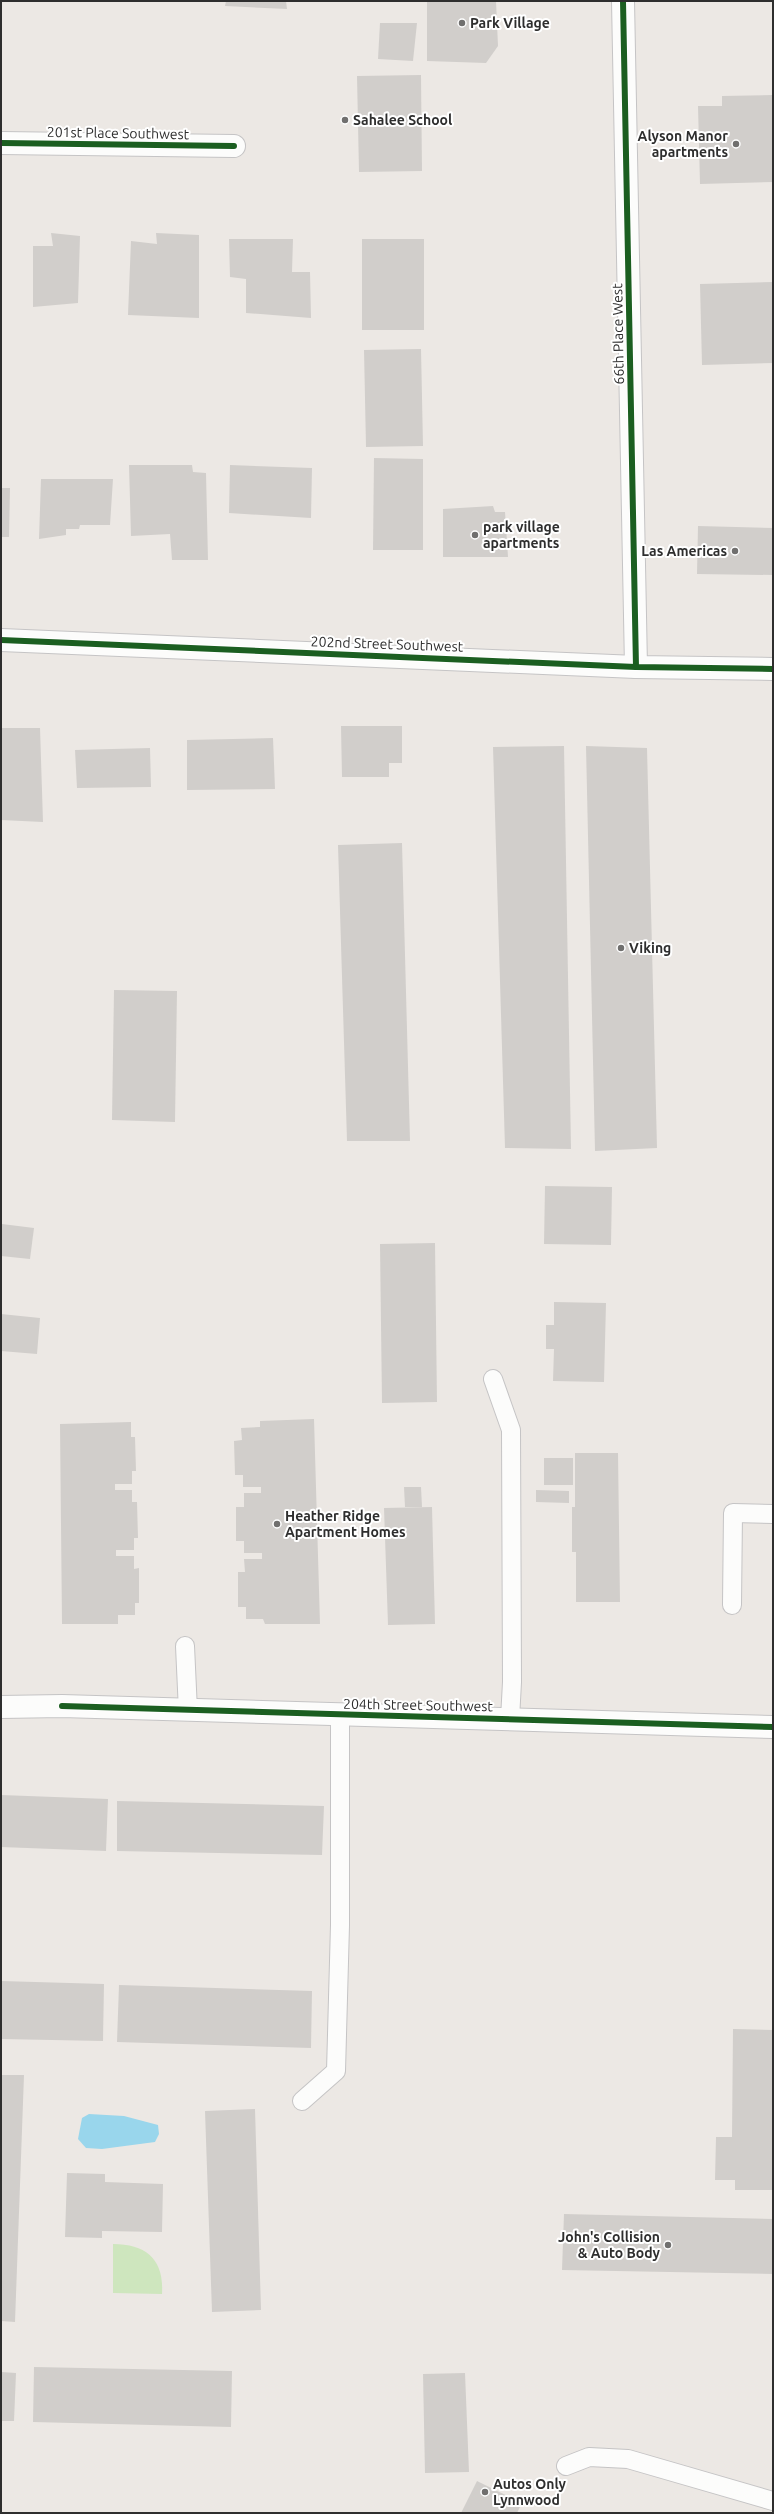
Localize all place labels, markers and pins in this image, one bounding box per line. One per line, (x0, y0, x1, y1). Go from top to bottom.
place label: Park Village (470, 15, 550, 31)
marker: Park Village (457, 18, 467, 28)
place label: Sahalee School (353, 112, 452, 128)
marker: Sahalee School (340, 115, 350, 125)
place label: Alyson Manor apartments (638, 128, 728, 160)
marker: Alyson Manor apartments (731, 139, 741, 149)
place label: park village apartments (483, 519, 560, 551)
marker: park village apartments (470, 530, 480, 540)
place label: Las Americas (641, 543, 727, 559)
marker: Las Americas (730, 546, 740, 556)
place label: Viking (629, 940, 671, 956)
marker: Viking (616, 943, 626, 953)
place label: Heather Ridge Apartment Homes (285, 1508, 406, 1540)
marker: Heather Ridge Apartment Homes (272, 1519, 282, 1529)
place label: John's Collision & Auto Body (558, 2229, 661, 2261)
marker: John's Collision & Auto Body (663, 2240, 673, 2250)
place label: Autos Only Lynnwood (493, 2476, 567, 2508)
marker: Autos Only Lynnwood (480, 2487, 490, 2497)

